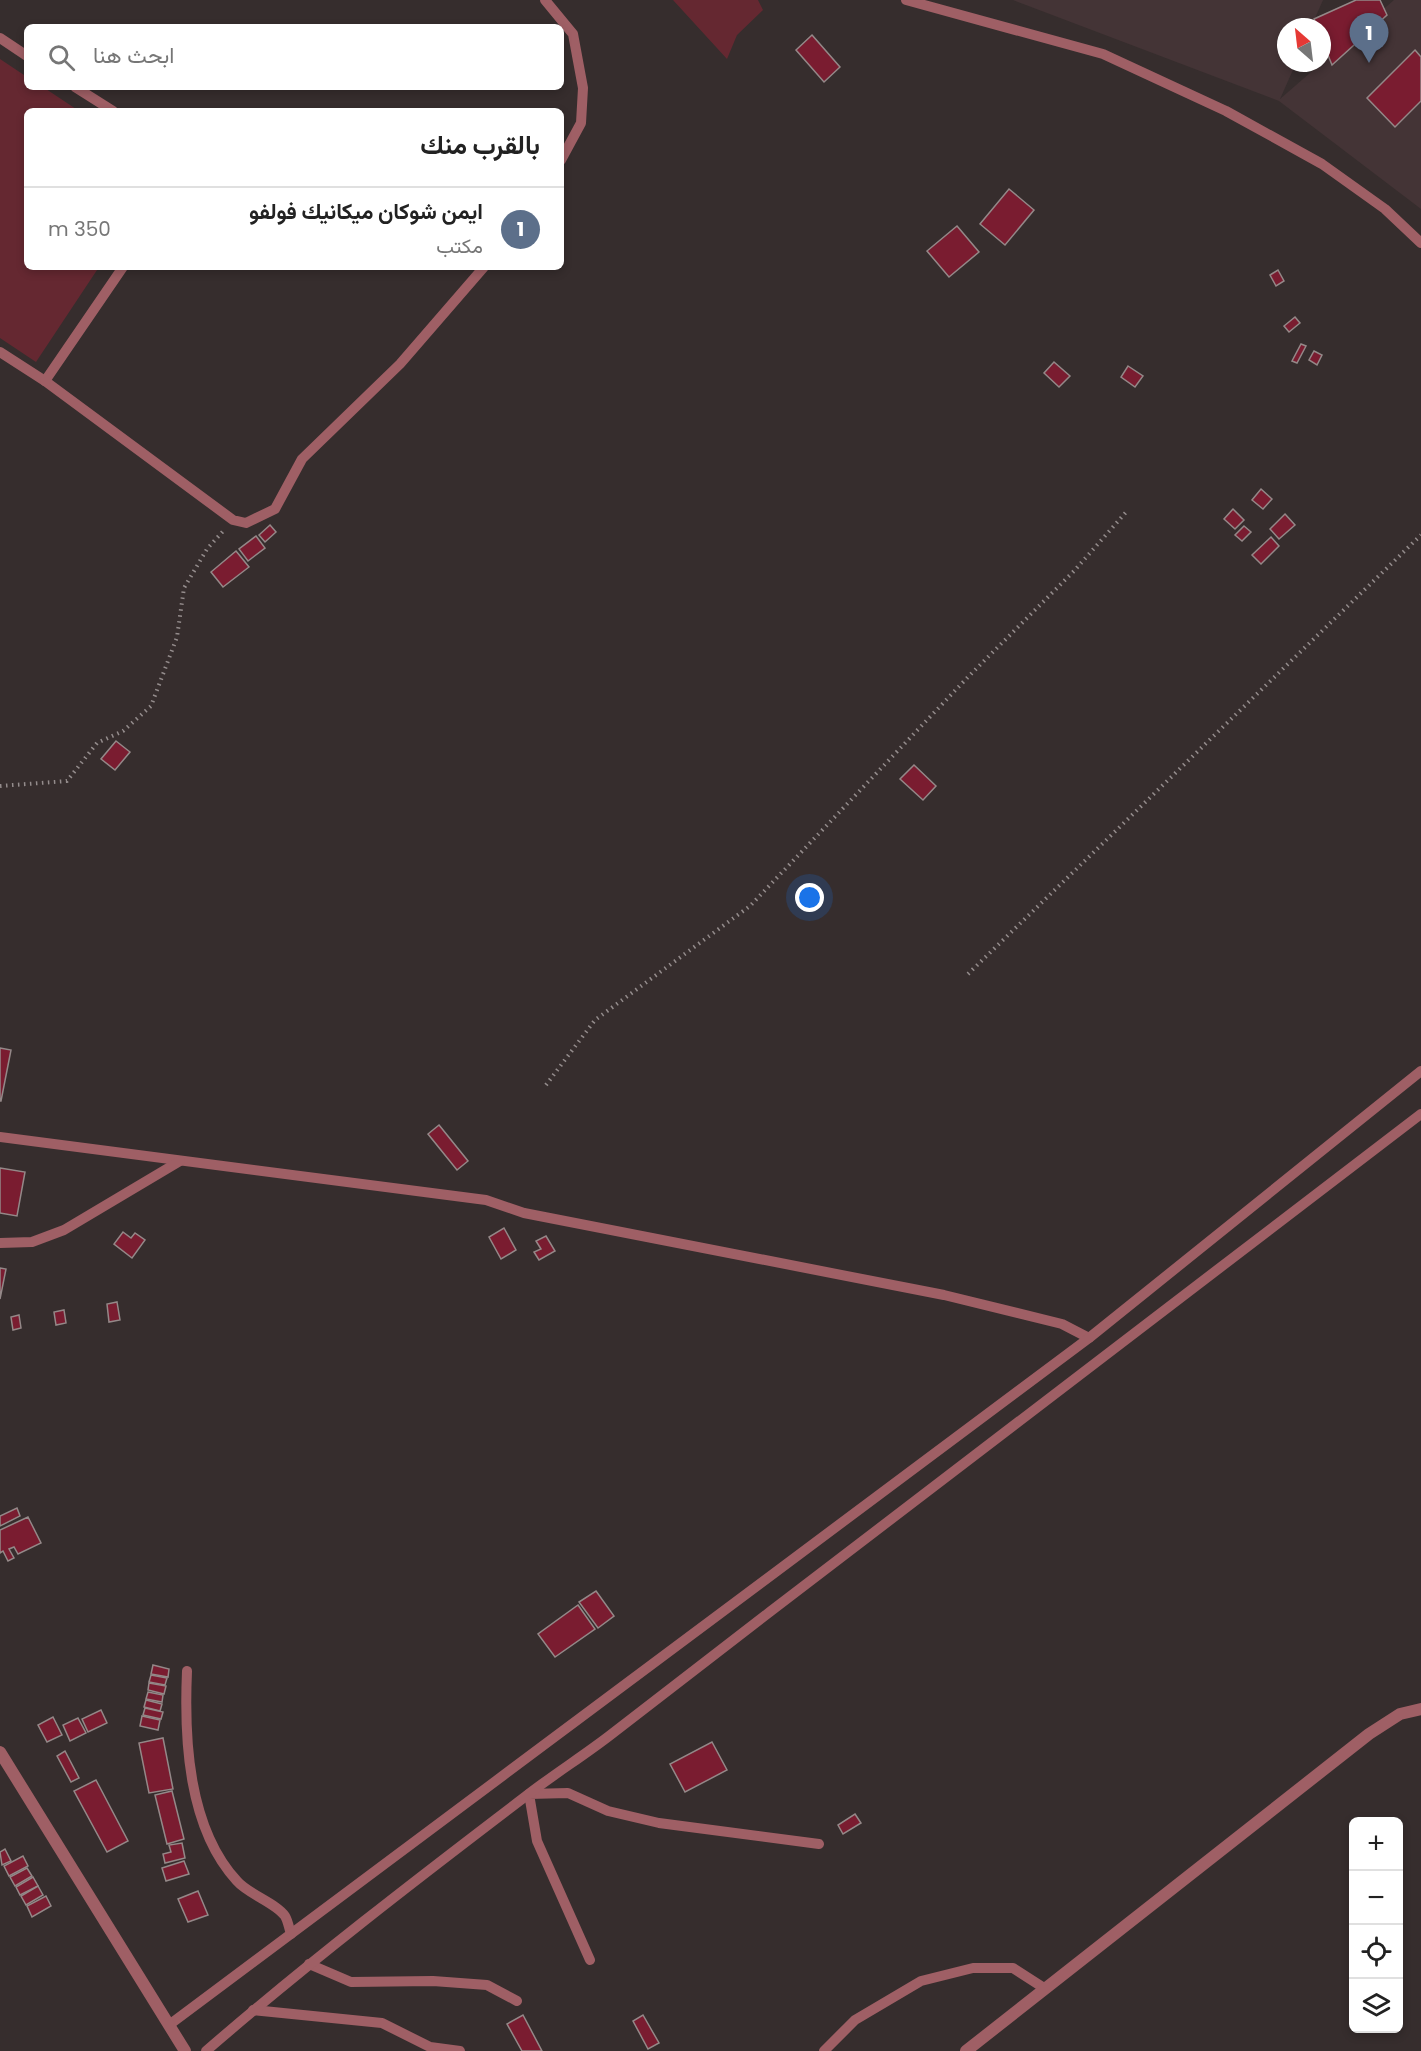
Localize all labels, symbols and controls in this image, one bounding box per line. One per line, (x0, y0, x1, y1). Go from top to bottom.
pin: 1 (1350, 14, 1388, 63)
north arrow (1277, 18, 1331, 72)
search box (24, 24, 564, 90)
text: ابحث هنا (93, 40, 174, 71)
icon: search (45, 41, 78, 74)
text: بالقرب منك (420, 127, 540, 163)
text: ايمن شوكان ميكانيك فولفو (249, 196, 483, 227)
text: 350 m (48, 215, 111, 243)
text: 1 (517, 215, 524, 243)
text: مكتب (436, 232, 483, 260)
your location (795, 883, 824, 912)
map controls (1349, 1817, 1403, 2033)
button: + (1349, 1817, 1403, 1871)
button: − (1349, 1871, 1403, 1925)
button: locate (1349, 1925, 1403, 1979)
button: layers (1349, 1979, 1403, 2033)

